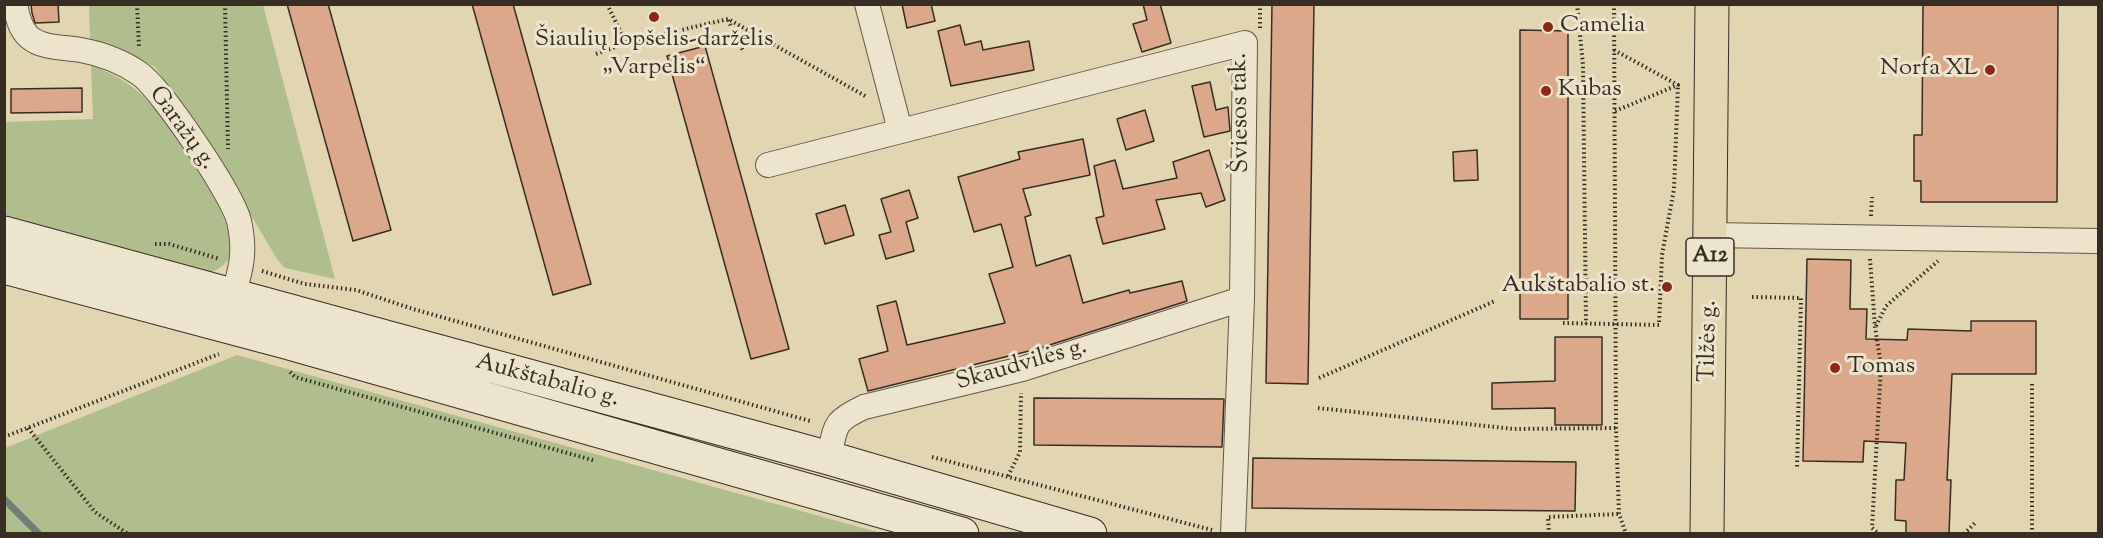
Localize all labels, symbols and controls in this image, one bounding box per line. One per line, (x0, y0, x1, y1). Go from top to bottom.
marker: Šiaulių lopšelis-darželis „Varpelis“ (647, 10, 661, 24)
place label: Camelia (1560, 13, 1645, 41)
marker: Camelia (1541, 20, 1555, 34)
place label: Šiaulių lopšelis-darželis „Varpelis“ (535, 27, 773, 83)
street label: Šviesos tak. (1227, 53, 1257, 173)
place label: Norfa XL (1880, 56, 1978, 84)
marker: Norfa XL (1983, 63, 1997, 77)
place label: Kubas (1558, 77, 1622, 105)
street label: Garažų g. (141, 82, 221, 176)
marker: Kubas (1539, 84, 1553, 98)
road number: A12 (1686, 238, 1734, 276)
place label: Aukštabalio st. (1501, 273, 1655, 301)
marker: Aukštabalio st. (1660, 280, 1674, 294)
street label: Tilžės g. (1695, 300, 1725, 382)
street label: Skaudvilės g. (953, 334, 1091, 398)
street label: Aukštabalio g. (472, 349, 622, 415)
place label: Tomas (1847, 354, 1915, 382)
marker: Tomas (1828, 361, 1842, 375)

